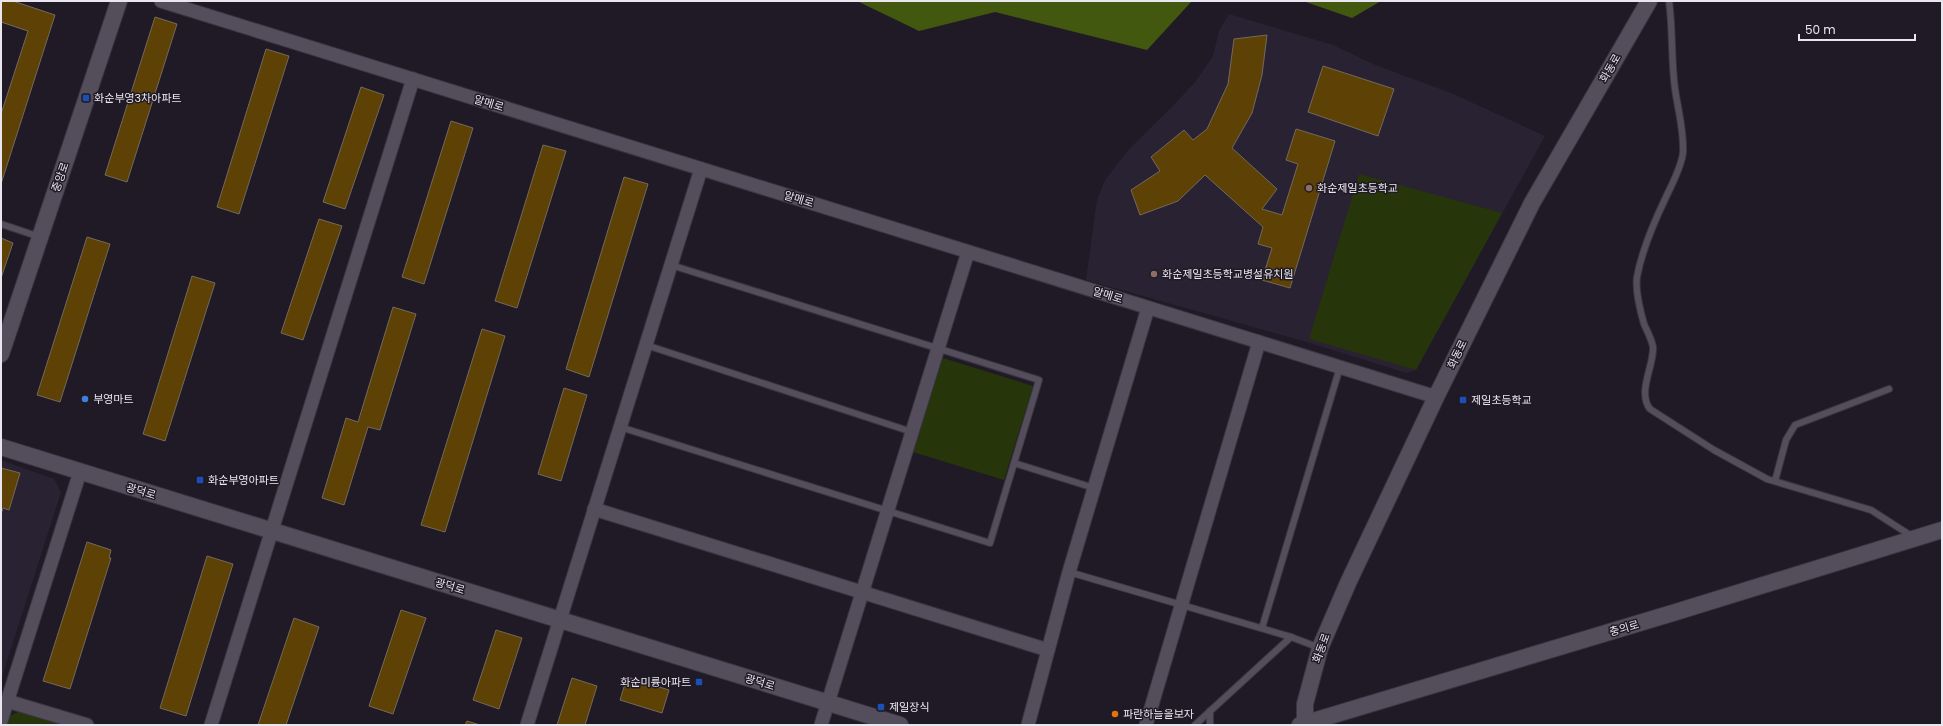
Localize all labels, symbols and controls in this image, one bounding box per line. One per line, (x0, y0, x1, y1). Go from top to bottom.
scale bar (1799, 16, 1915, 42)
text: 50 m (1805, 21, 1836, 38)
street label: 화동로 (1595, 51, 1625, 85)
place label: 화순부영3차아파트 (94, 90, 181, 106)
street label: 알메로 (472, 91, 506, 115)
marker: 화순부영3차아파트 (81, 93, 91, 103)
street label: 중앙로 (47, 160, 73, 194)
place label: 화순제일초등학교 (1317, 180, 1398, 196)
marker: 화순제일초등학교 (1304, 183, 1314, 193)
street label: 알메로 (782, 187, 816, 211)
place label: 화순제일초등학교병설유치원 (1162, 266, 1294, 282)
marker: 화순제일초등학교병설유치원 (1149, 269, 1159, 279)
street label: 알메로 (1091, 283, 1125, 307)
street label: 화동로 (1443, 337, 1471, 371)
place label: 부영마트 (93, 391, 133, 407)
place label: 제일초등학교 (1471, 392, 1532, 408)
marker: 부영마트 (80, 394, 90, 404)
marker: 제일초등학교 (1458, 395, 1468, 405)
place label: 화순부영아파트 (208, 472, 279, 488)
marker: 화순부영아파트 (195, 475, 205, 485)
street label: 광덕로 (124, 479, 158, 503)
street label: 광덕로 (433, 574, 467, 598)
street label: 충의로 (1607, 616, 1641, 640)
street label: 화동로 (1308, 631, 1334, 665)
street label: 광덕로 (743, 670, 777, 694)
place label: 화순미륭아파트 (620, 674, 691, 690)
marker: 화순미륭아파트 (694, 677, 704, 687)
place label: 제일장식 (889, 699, 929, 715)
marker: 제일장식 (876, 702, 886, 712)
place label: 파란하늘을보자 (1123, 706, 1194, 722)
marker: 파란하늘을보자 (1110, 709, 1120, 719)

